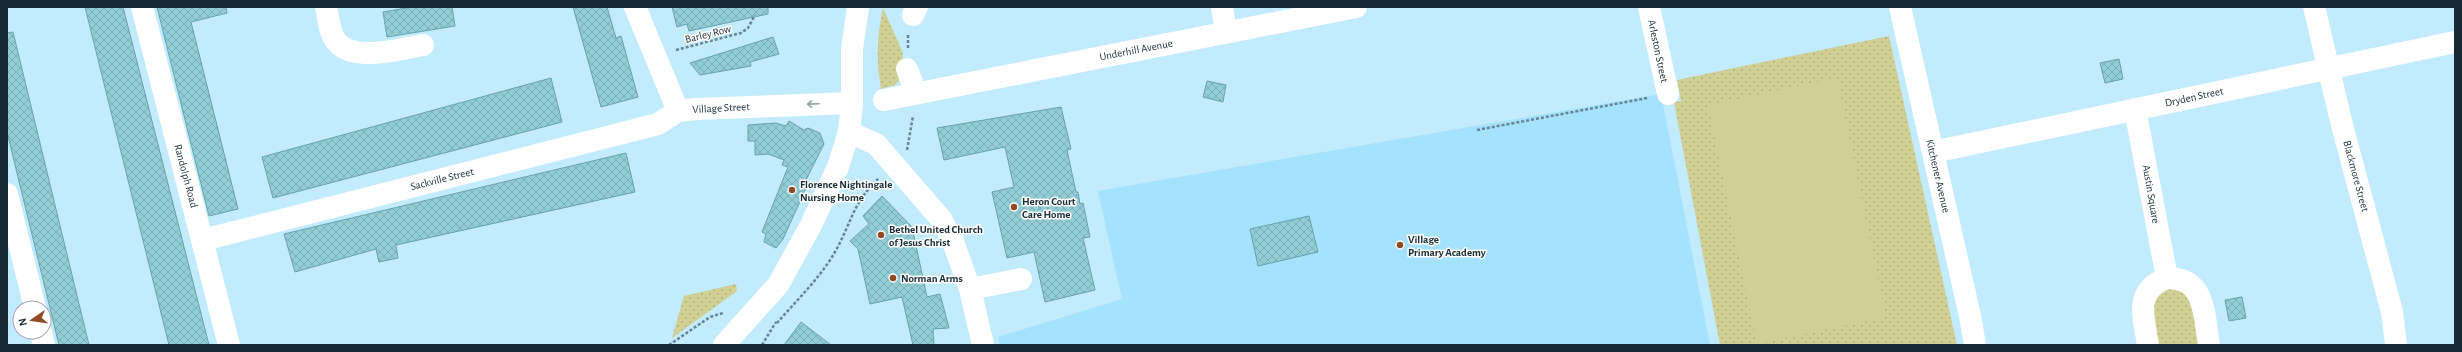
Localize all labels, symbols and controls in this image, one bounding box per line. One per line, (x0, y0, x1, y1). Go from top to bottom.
street label: Arleston Street (1646, 19, 1670, 84)
street label: Barley Row (684, 23, 733, 45)
street label: Underhill Avenue (1098, 38, 1174, 62)
street label: Dryden Street (2164, 85, 2225, 109)
one-way arrow (807, 100, 820, 108)
street label: Village Street (692, 101, 750, 115)
street label: Kitchener Avenue (1924, 138, 1952, 214)
street label: Blackmore Street (2341, 139, 2371, 213)
street label: Randolph Road (172, 143, 200, 209)
street label: Austin Square (2140, 164, 2162, 224)
street label: Sackville Street (409, 166, 475, 192)
place label: Florence Nightingale Nursing Home (800, 179, 892, 203)
marker: Florence Nightingale Nursing Home (787, 185, 797, 195)
place label: Heron Court Care Home (1022, 196, 1076, 220)
marker: Heron Court Care Home (1009, 202, 1019, 212)
place label: Bethel United Church of Jesus Christ (889, 224, 983, 248)
marker: Bethel United Church of Jesus Christ (876, 230, 886, 240)
place label: Village Primary Academy (1408, 234, 1486, 258)
marker: Village Primary Academy (1395, 240, 1405, 250)
marker: Norman Arms (888, 273, 898, 283)
place label: Norman Arms (901, 273, 963, 284)
north arrow (12, 300, 52, 340)
text: N (17, 317, 29, 327)

